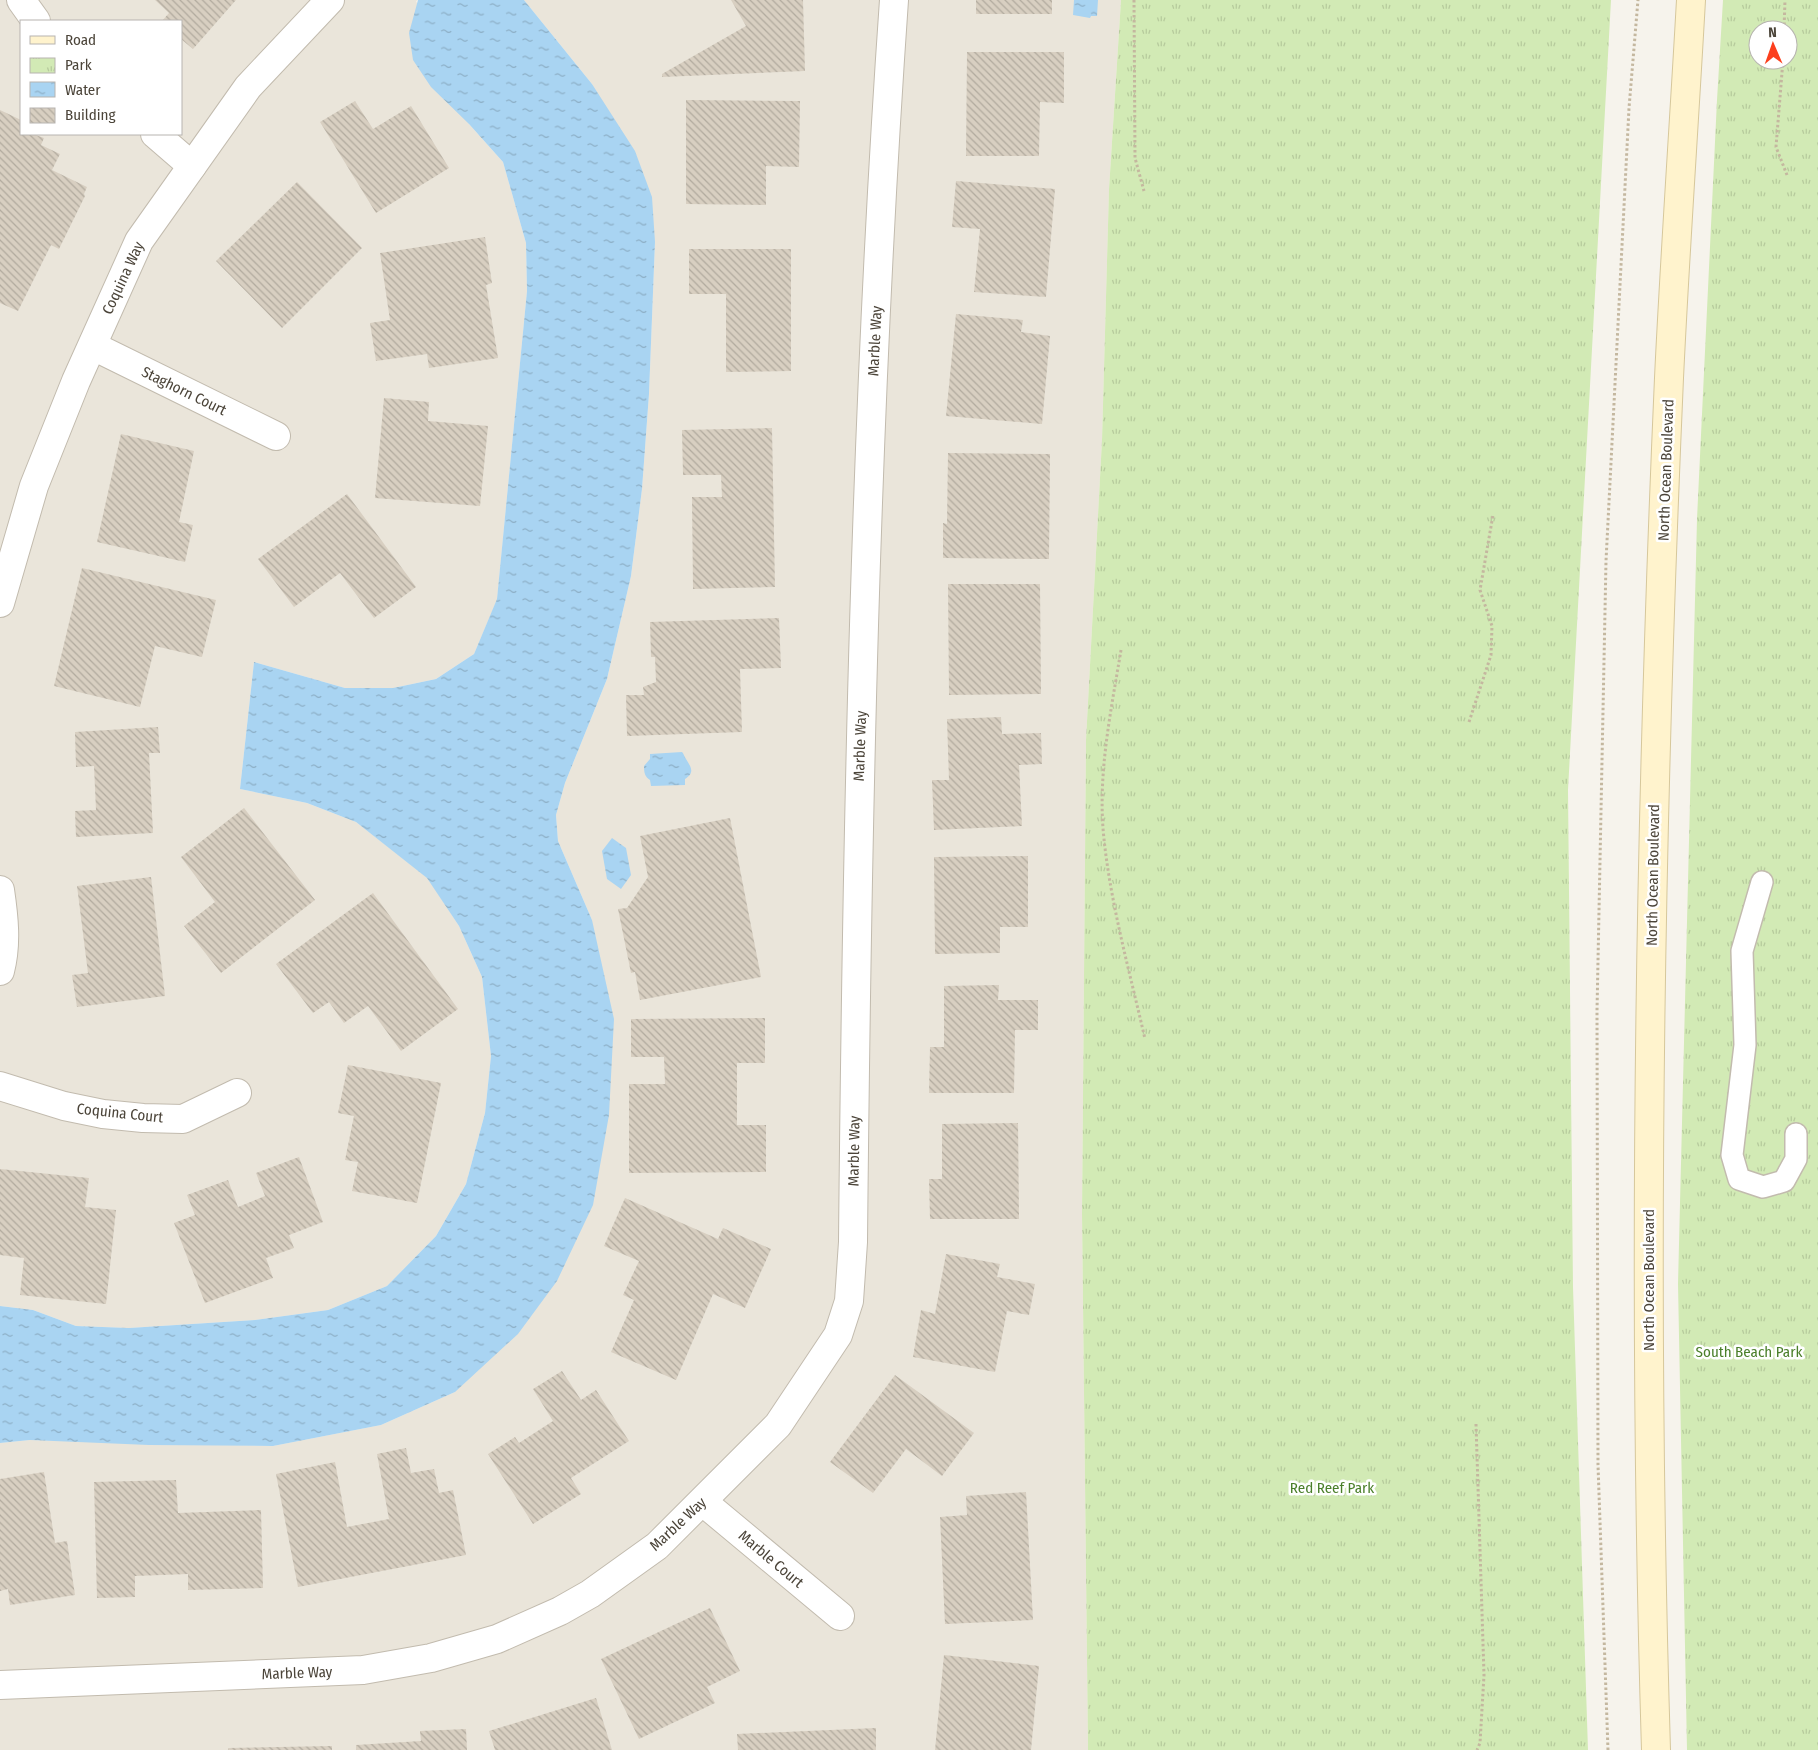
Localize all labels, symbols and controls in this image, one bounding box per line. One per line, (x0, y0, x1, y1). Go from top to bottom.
legend (20, 20, 182, 135)
north arrow (1748, 20, 1798, 70)
text: N (1768, 24, 1777, 41)
text: Road (65, 31, 96, 49)
text: Park (65, 56, 92, 74)
text: Water (65, 81, 101, 99)
text: Building (65, 106, 116, 124)
street label: Coquina Way (98, 238, 148, 317)
street label: Marble Way (864, 305, 886, 377)
street label: Staghorn Court (139, 363, 229, 419)
street label: North Ocean Boulevard (1655, 399, 1677, 541)
street label: Marble Way (850, 710, 870, 782)
street label: North Ocean Boulevard (1643, 804, 1663, 946)
street label: Coquina Court (76, 1100, 164, 1126)
street label: Marble Way (844, 1115, 864, 1186)
street label: North Ocean Boulevard (1640, 1209, 1658, 1351)
park label: South Beach Park (1696, 1343, 1802, 1361)
park label: Red Reef Park (1290, 1479, 1374, 1497)
street label: Marble Way (646, 1493, 710, 1555)
street label: Marble Court (735, 1527, 807, 1591)
street label: Marble Way (261, 1663, 333, 1683)

